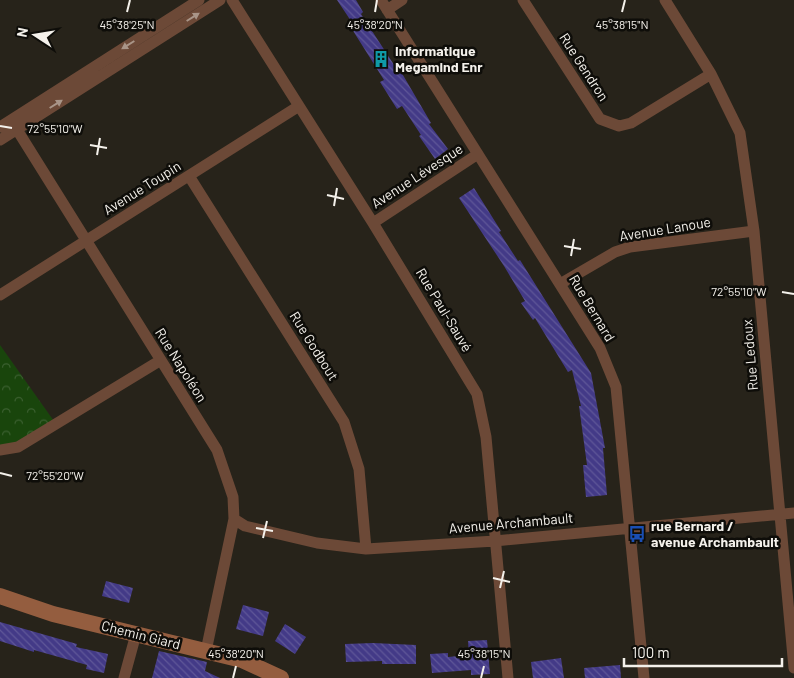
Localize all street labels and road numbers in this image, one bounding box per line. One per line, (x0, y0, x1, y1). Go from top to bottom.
street label: Rue Gendron (556, 30, 613, 104)
street label: Avenue Lévesque (368, 140, 466, 211)
street label: Avenue Toupin (100, 157, 184, 218)
street label: Avenue Lanoue (618, 213, 712, 244)
street label: Rue Paul-Sauvé (413, 265, 476, 355)
street label: Rue Bernard (566, 271, 619, 344)
street label: Rue Godbout (287, 308, 342, 383)
street label: Rue Ledoux (738, 319, 761, 391)
street label: Rue Napoléon (152, 325, 211, 405)
street label: Avenue Archambault (448, 509, 574, 536)
street label: Chemin Giard (100, 616, 182, 653)

